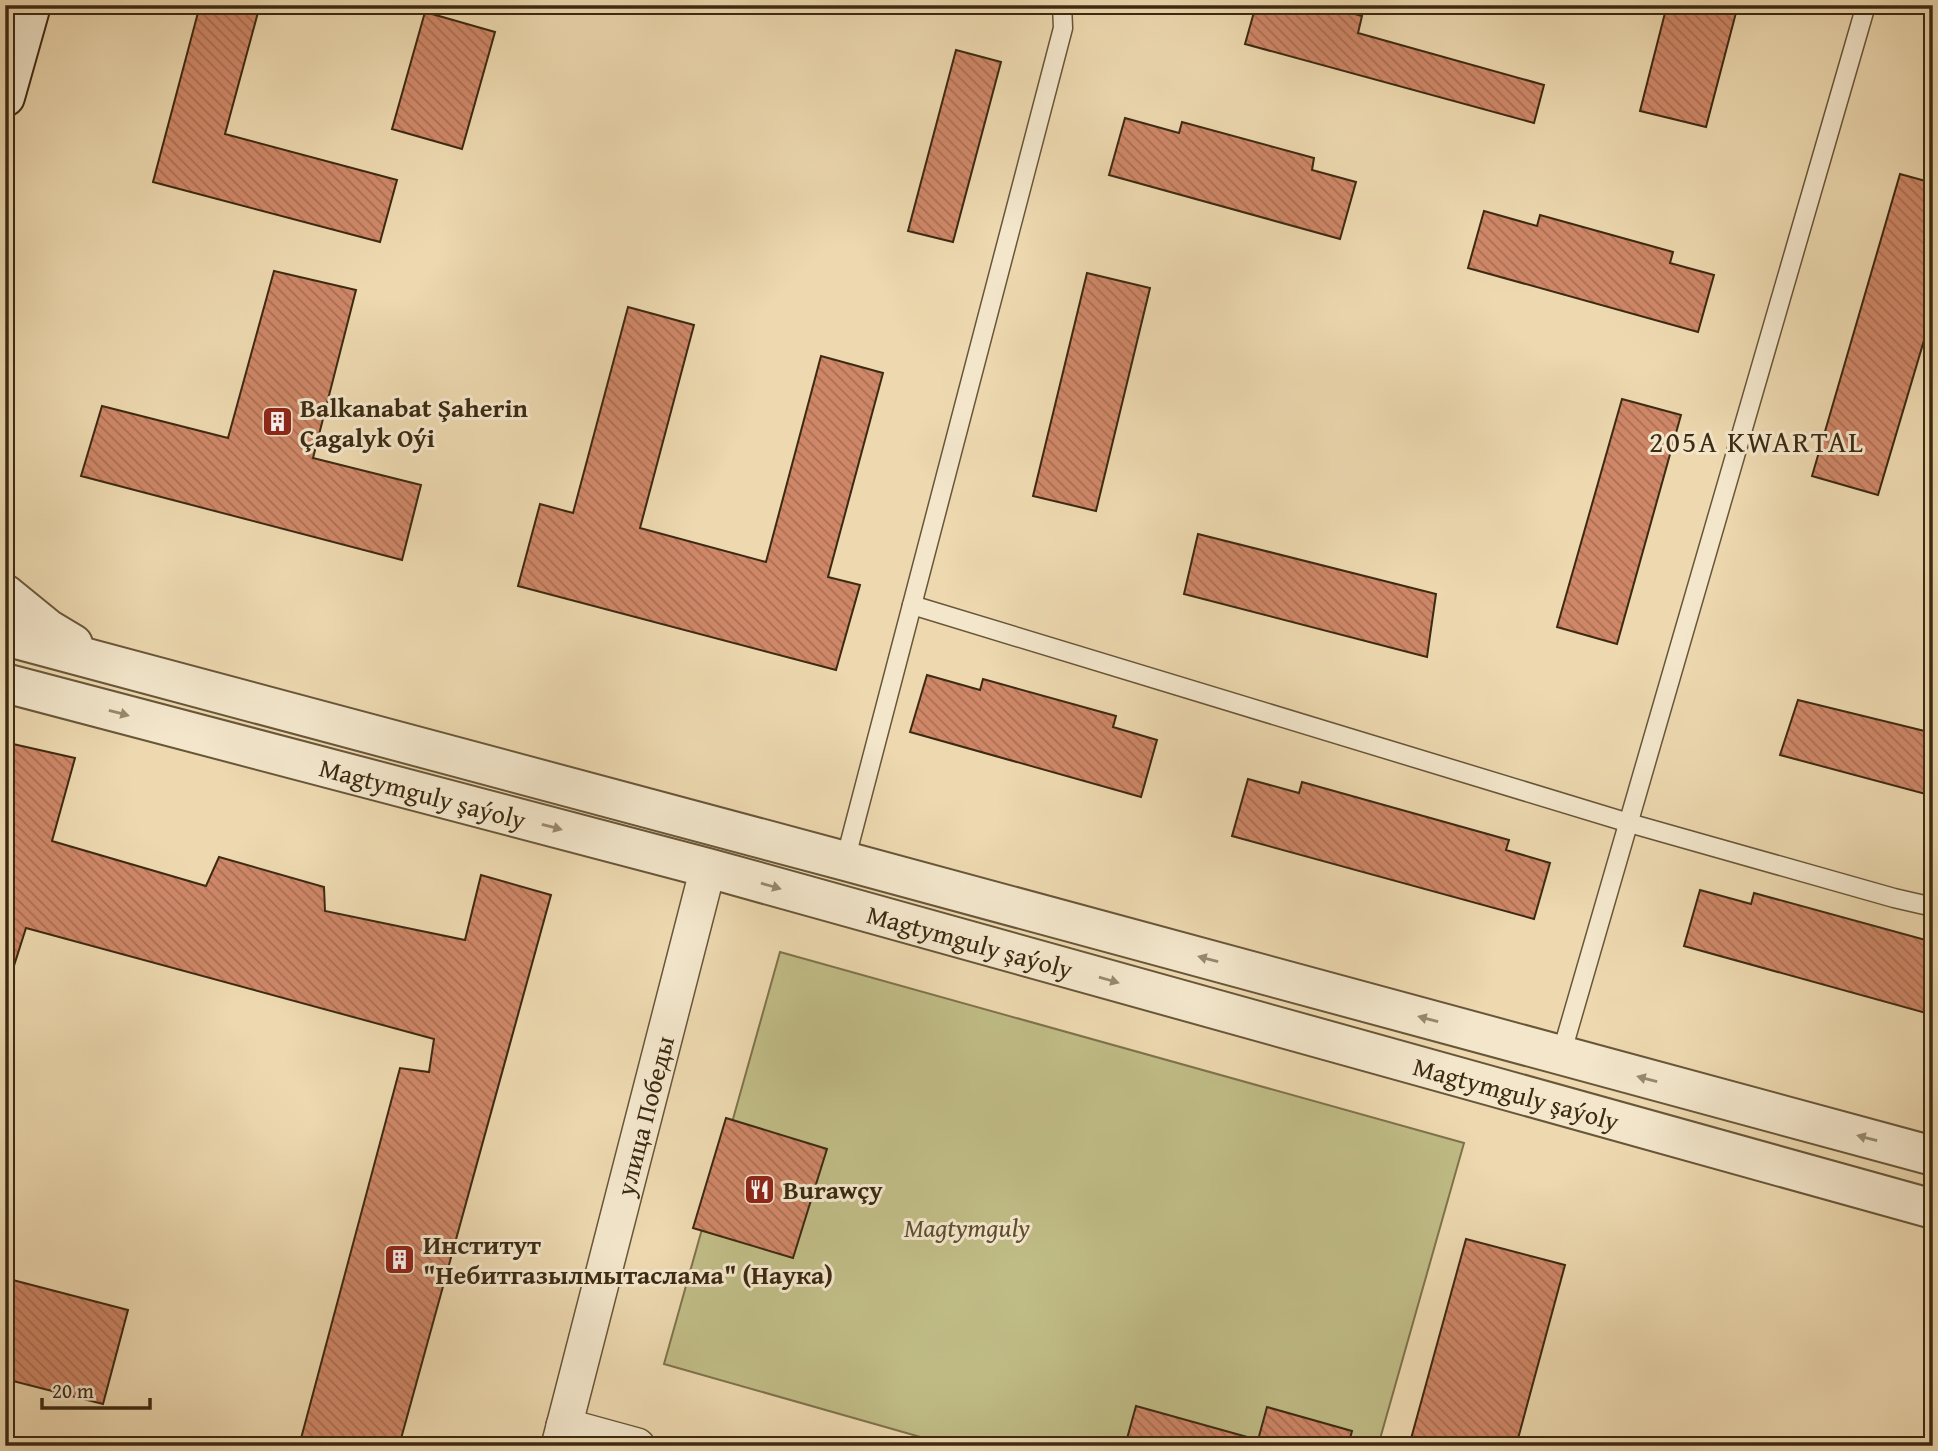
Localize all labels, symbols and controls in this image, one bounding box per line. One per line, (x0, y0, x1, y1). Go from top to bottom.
place label: Balkanabat Şaherin Çagalyk Oýi (300, 388, 528, 457)
building icon: Balkanabat Şaherin Çagalyk Oýi (260, 405, 294, 439)
district label: 205A KWARTAL (1649, 419, 1865, 463)
one-way arrow (108, 708, 129, 718)
street label: Magtymguly şaýoly (315, 747, 530, 839)
one-way arrow (541, 822, 563, 833)
one-way arrow (761, 881, 783, 892)
street label: Magtymguly şaýoly (863, 894, 1078, 988)
one-way arrow (1197, 954, 1218, 964)
one-way arrow (1098, 975, 1119, 985)
one-way arrow (1417, 1013, 1439, 1024)
street label: улица Победы (605, 1032, 683, 1201)
street label: Magtymguly şaýoly (1409, 1046, 1624, 1140)
one-way arrow (1636, 1073, 1658, 1084)
one-way arrow (1856, 1132, 1878, 1143)
place label: Burawçy (783, 1170, 883, 1209)
restaurant icon: Burawçy (743, 1172, 777, 1206)
park label: Magtymguly (904, 1208, 1030, 1247)
place label: Институт "Небитгазылмытаслама" (Наука) (423, 1225, 833, 1294)
building icon: Институт "Небитгазылмытаслама" (Наука) (383, 1242, 417, 1276)
scale bar (42, 1367, 150, 1411)
text: 20 m (52, 1375, 94, 1406)

